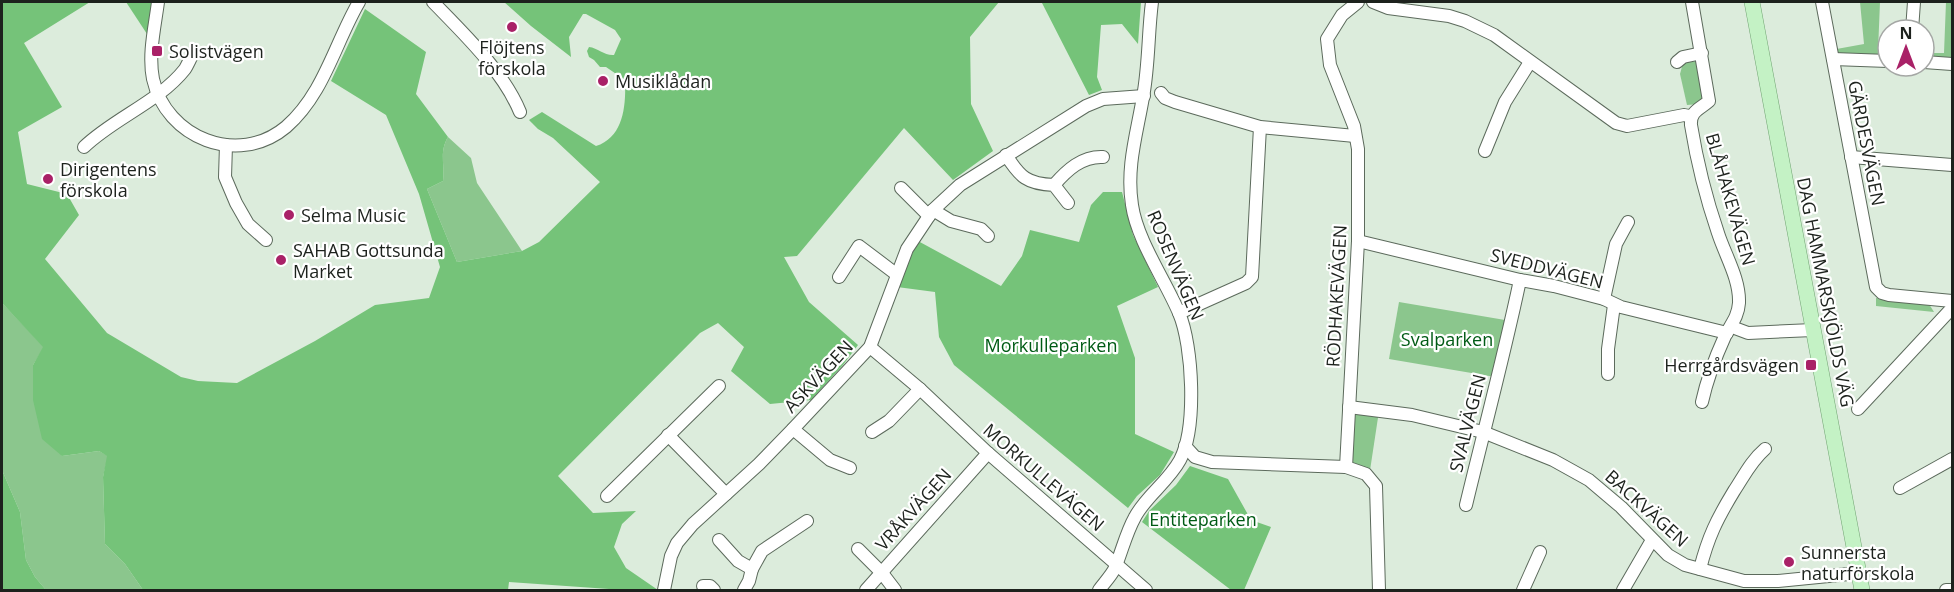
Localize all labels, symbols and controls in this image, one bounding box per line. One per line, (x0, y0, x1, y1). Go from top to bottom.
north arrow (1876, 18, 1936, 78)
marker: Flöjtens förskola (505, 20, 519, 34)
text: N (1899, 22, 1913, 44)
place label: Flöjtens förskola (478, 35, 546, 80)
place label: Solistvägen (169, 39, 264, 63)
marker: Solistvägen (150, 44, 164, 58)
place label: Musiklådan (615, 69, 711, 93)
marker: Musiklådan (596, 74, 610, 88)
street label: GÄRDESVÄGEN (1843, 78, 1891, 208)
street label: BLÅHAKEVÄGEN (1701, 130, 1761, 268)
place label: Dirigentens förskola (60, 157, 157, 202)
marker: Dirigentens förskola (41, 172, 55, 186)
street label: DAG HAMMARSKJÖLDS VÄG (1792, 175, 1860, 409)
place label: Selma Music (301, 203, 406, 227)
street label: ROSENVÄGEN (1142, 206, 1210, 324)
marker: Selma Music (282, 208, 296, 222)
street label: RÖDHAKEVÄGEN (1320, 224, 1352, 368)
place label: SAHAB Gottsunda Market (293, 238, 444, 283)
street label: SVEDDVÄGEN (1488, 242, 1606, 294)
marker: SAHAB Gottsunda Market (274, 253, 288, 267)
park label: Svalparken (1401, 327, 1493, 351)
park label: Morkulleparken (984, 333, 1118, 357)
street label: ASKVÄGEN (778, 335, 858, 417)
place label: Herrgårdsvägen (1664, 353, 1799, 377)
marker: Herrgårdsvägen (1804, 358, 1818, 372)
street label: SVALVÄGEN (1443, 372, 1491, 474)
street label: MORKULLEVÄGEN (978, 418, 1110, 536)
street label: VRÅKVÄGEN (870, 463, 956, 555)
street label: BACKVÄGEN (1600, 464, 1694, 552)
park label: Entiteparken (1149, 507, 1257, 531)
place label: Sunnersta naturförskola (1801, 540, 1915, 585)
marker: Sunnersta naturförskola (1782, 555, 1796, 569)

